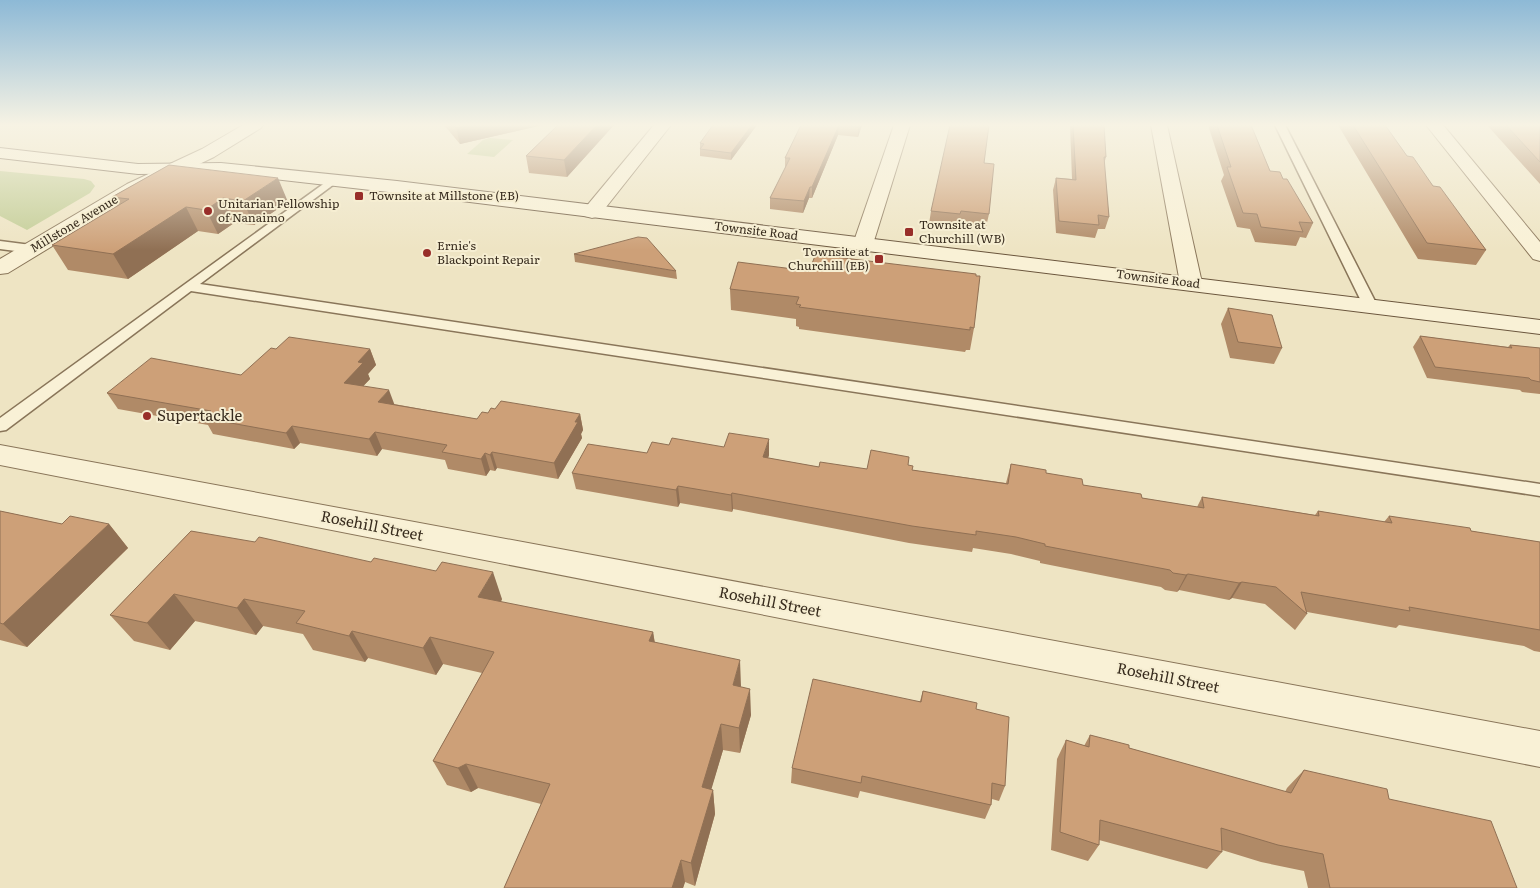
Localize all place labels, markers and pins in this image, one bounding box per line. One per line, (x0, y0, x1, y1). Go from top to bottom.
place label: Townsite at Millstone (EB) (369, 186, 519, 204)
marker: Townsite at Millstone (EB) (353, 190, 365, 202)
place label: Unitarian Fellowship of Nanaimo (218, 194, 339, 226)
marker: Unitarian Fellowship of Nanaimo (202, 205, 214, 217)
place label: Townsite at Churchill (WB) (919, 215, 1005, 247)
marker: Townsite at Churchill (WB) (903, 226, 915, 238)
place label: Ernie's Blackpoint Repair (437, 236, 540, 268)
place label: Townsite at Churchill (EB) (788, 242, 869, 274)
marker: Ernie's Blackpoint Repair (421, 247, 433, 259)
marker: Townsite at Churchill (EB) (873, 253, 885, 265)
place label: Supertackle (157, 403, 243, 426)
marker: Supertackle (141, 410, 153, 422)

